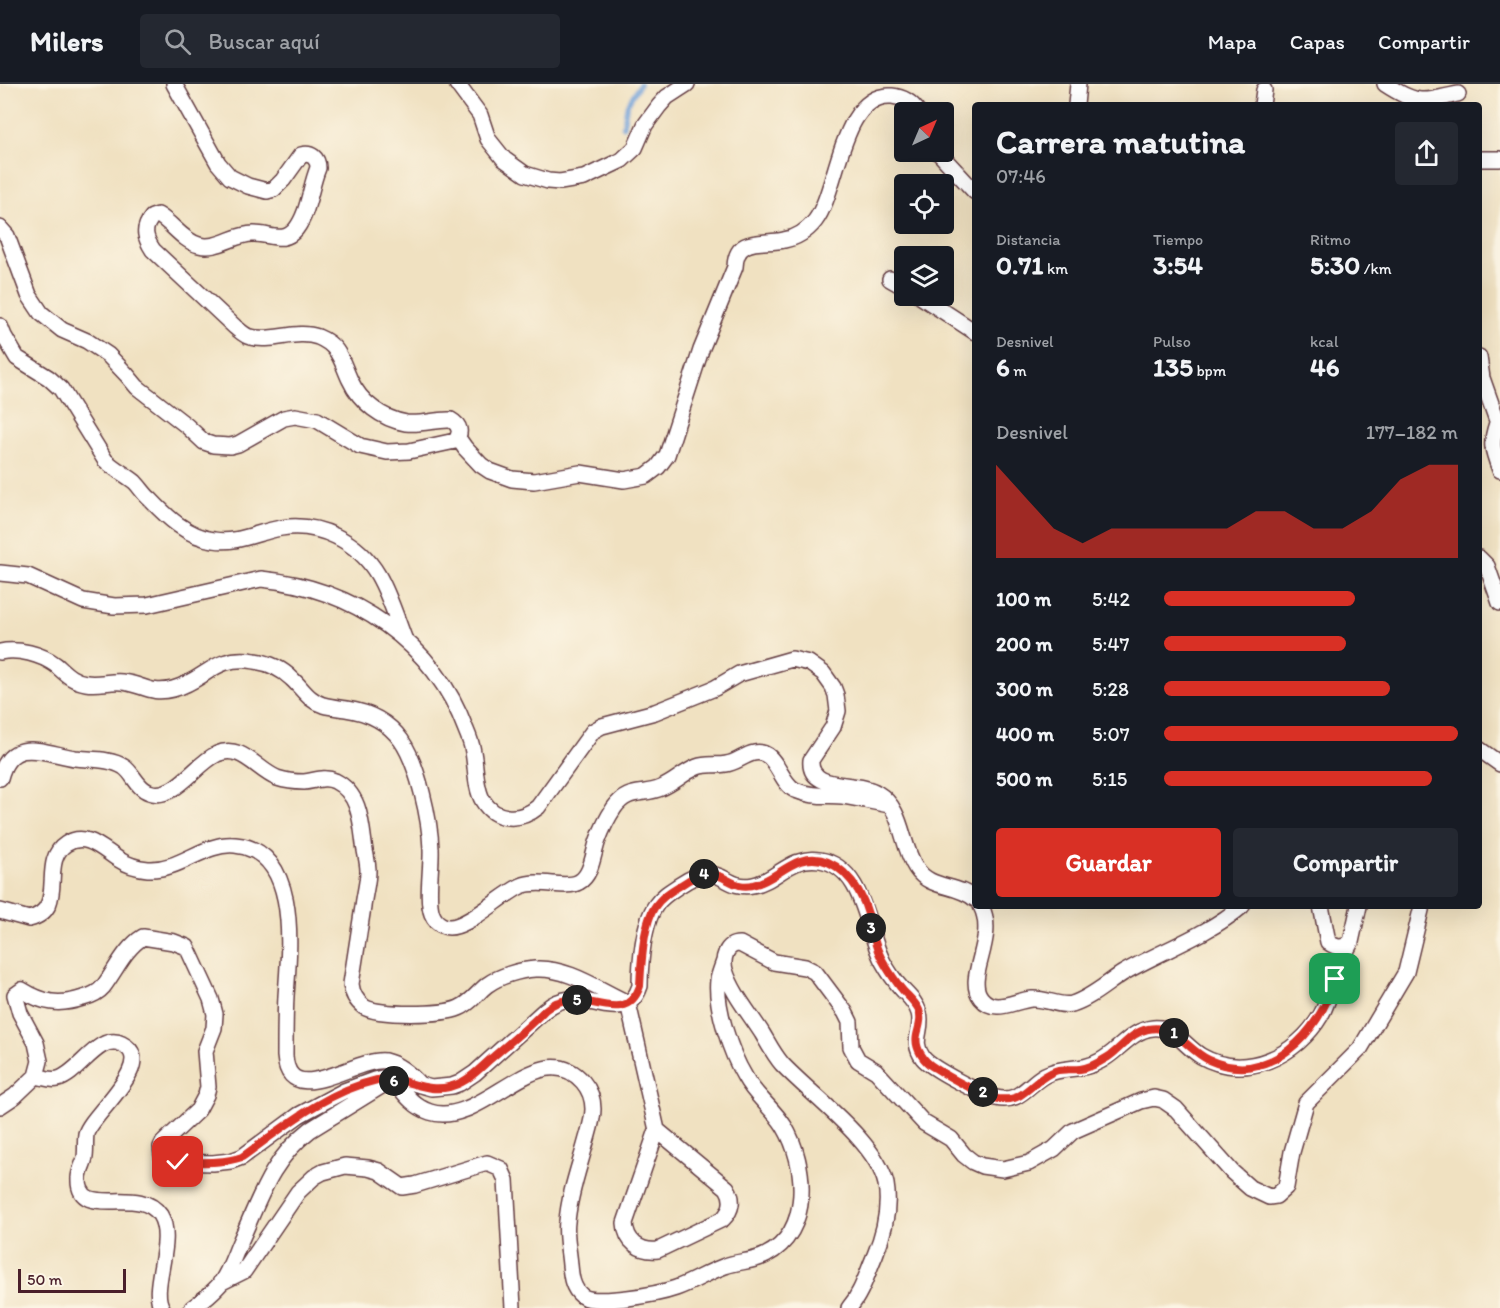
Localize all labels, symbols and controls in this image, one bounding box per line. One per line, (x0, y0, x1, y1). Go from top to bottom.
search box (140, 14, 560, 68)
text: Milers (30, 24, 104, 58)
icon: search (161, 25, 194, 58)
text: Buscar aquí (209, 28, 320, 55)
text: Mapa (1208, 29, 1257, 54)
text: Capas (1290, 29, 1345, 54)
text: Compartir (1378, 29, 1470, 54)
north arrow (894, 102, 954, 162)
map controls (894, 102, 954, 306)
text: Carrera matutina (996, 122, 1245, 161)
button: share (1395, 122, 1458, 185)
text: 07:46 (996, 164, 1046, 188)
button: locate (894, 174, 954, 234)
text: Distancia (996, 230, 1061, 249)
text: Tiempo (1153, 230, 1203, 249)
text: Ritmo (1310, 230, 1351, 249)
button: layers (894, 246, 954, 306)
text: 0.71 (996, 249, 1043, 281)
text: 3:54 (1153, 249, 1203, 281)
text: 5:30 (1310, 249, 1360, 281)
text: km (1043, 259, 1068, 278)
text: /km (1360, 259, 1392, 278)
text: Desnivel (996, 332, 1054, 351)
text: Pulso (1153, 332, 1191, 351)
text: kcal (1310, 332, 1338, 351)
text: 6 (996, 351, 1010, 383)
text: 135 (1153, 351, 1193, 383)
text: 46 (1310, 351, 1339, 383)
text: m (1010, 361, 1027, 380)
text: bpm (1193, 361, 1226, 380)
text: Desnivel (996, 420, 1068, 444)
text: 177–182 m (1366, 420, 1458, 444)
text: 100 m (996, 587, 1051, 611)
text: 5:42 (1092, 587, 1130, 611)
text: 200 m (996, 632, 1052, 656)
text: 5:47 (1092, 632, 1129, 656)
text: 300 m (996, 677, 1053, 701)
text: 5:28 (1092, 677, 1129, 701)
text: 400 m (996, 722, 1054, 746)
text: 5:07 (1092, 722, 1130, 746)
text: 500 m (996, 767, 1052, 791)
text: 5:15 (1092, 767, 1127, 791)
button: Guardar (996, 828, 1221, 897)
button: Compartir (1233, 828, 1458, 897)
pin: 4 (689, 859, 719, 889)
text: 4 (699, 864, 709, 883)
pin: 3 (856, 913, 886, 943)
text: 3 (867, 918, 875, 937)
pin (1309, 953, 1360, 1004)
icon: arrive (1318, 962, 1351, 995)
pin: 5 (562, 985, 592, 1015)
text: 5 (573, 990, 581, 1009)
pin: 1 (1159, 1018, 1189, 1048)
text: 1 (1170, 1023, 1178, 1042)
pin: 6 (379, 1066, 409, 1096)
text: 6 (390, 1071, 398, 1090)
pin: 2 (968, 1077, 998, 1107)
text: 2 (979, 1082, 987, 1101)
pin (152, 1136, 203, 1187)
icon: check (161, 1145, 194, 1178)
scale bar (18, 1266, 126, 1294)
text: 50 m (27, 1270, 62, 1289)

